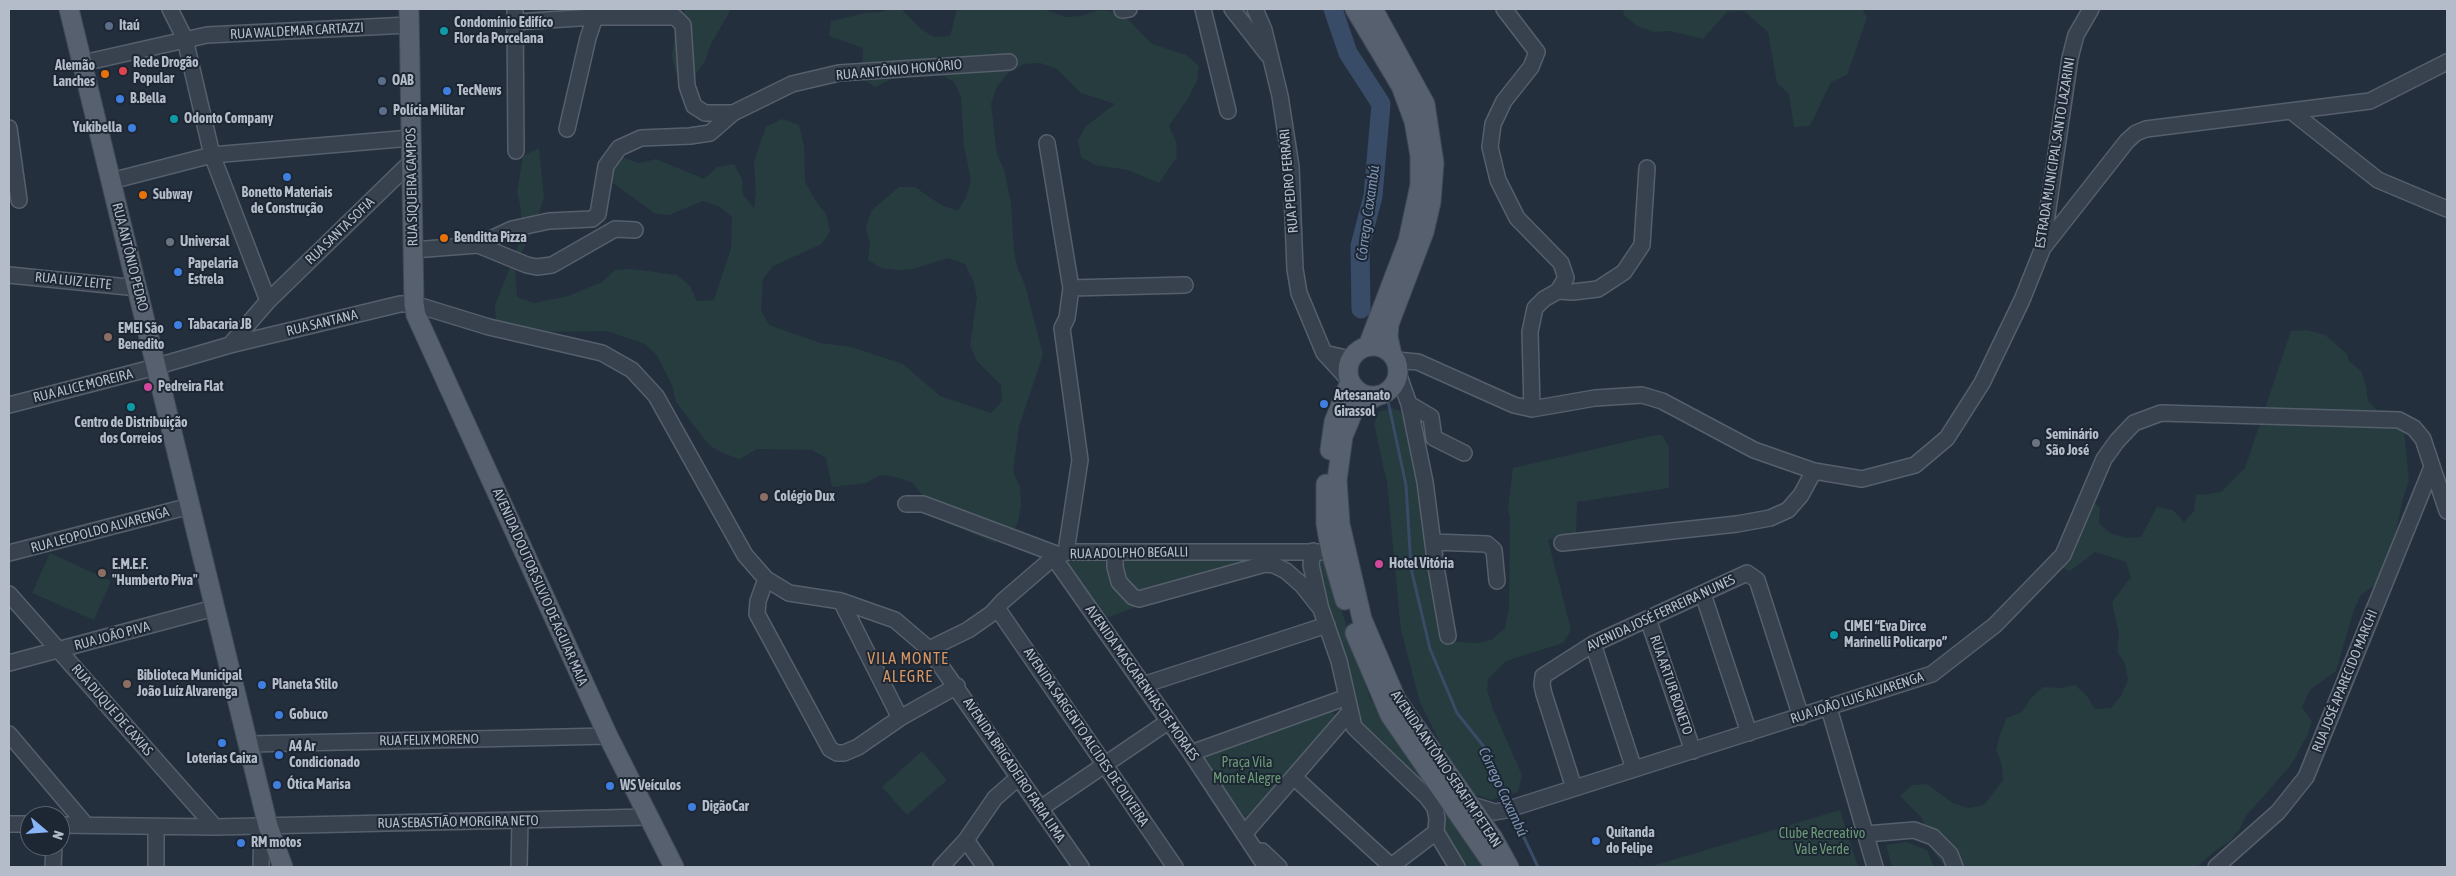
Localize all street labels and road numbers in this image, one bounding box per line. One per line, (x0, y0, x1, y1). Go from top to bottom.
street label: RUA WALDEMAR CARTAZZI (230, 19, 364, 43)
street label: RUA ANTÔNIO HONÓRIO (835, 56, 963, 84)
street label: ESTRADA MUNICIPAL SANTO LAZARINI (2032, 56, 2078, 250)
street label: RUA SIQUEIRA CAMPOS (403, 128, 421, 246)
street label: RUA PEDRO FERRARI (1276, 128, 1302, 234)
street label: RUA SANTA SOFIA (302, 194, 378, 268)
street label: RUA ANTÔNIO PEDRO (108, 201, 152, 313)
street label: RUA LUIZ LEITE (34, 269, 112, 293)
street label: RUA SANTANA (285, 306, 359, 340)
street label: RUA ALICE MOREIRA (31, 366, 135, 406)
street label: AVENIDA DOUTOR SILVIO DE AGUIAR MAIA (489, 486, 591, 688)
street label: RUA LEOPOLDO ALVARENGA (29, 503, 171, 557)
street label: RUA ADOLPHO BEGALLI (1070, 544, 1188, 562)
street label: AVENIDA JOSÉ FERREIRA NUNES (1584, 571, 1738, 655)
street label: AVENIDA MASCARENHAS DE MORAES (1082, 602, 1202, 764)
street label: RUA JOSÉ APARECIDO MARCHI (2309, 607, 2381, 755)
street label: RUA JOÃO PIVA (72, 618, 152, 654)
street label: RUA ARTUR BONETO (1646, 633, 1696, 737)
street label: AVENIDA SARGENTO ALCIDES DE OLIVEIRA (1020, 645, 1152, 829)
street label: RUA DUQUE DE CAXIAS (68, 661, 156, 759)
street label: RUA JOÃO LUIS ALVARENGA (1788, 669, 1926, 727)
street label: AVENIDA ANTÔNIO SERAFIM PETEAN (1387, 688, 1505, 850)
street label: AVENIDA BRIGADEIRO FARIA LIMA (959, 695, 1069, 845)
street label: RUA FELIX MORENO (379, 731, 479, 749)
street label: RUA SEBASTIÃO MORGIRA NETO (377, 812, 539, 832)

